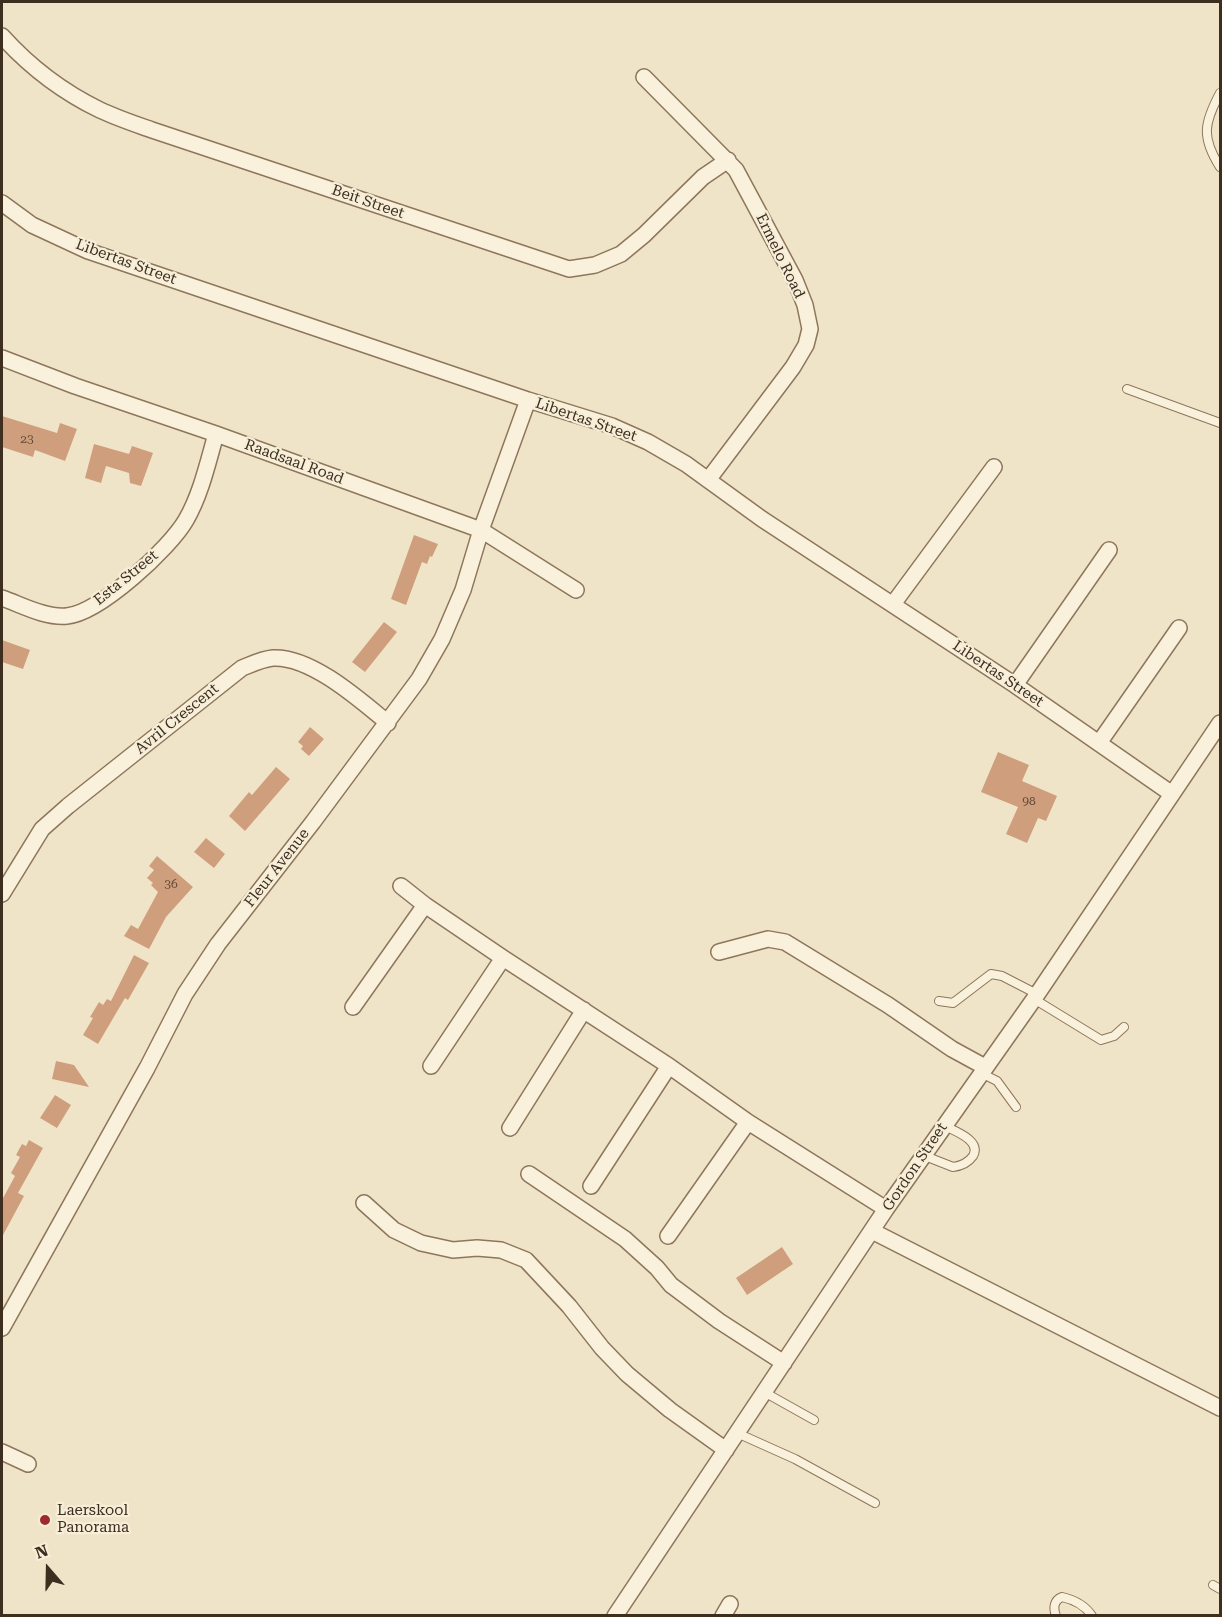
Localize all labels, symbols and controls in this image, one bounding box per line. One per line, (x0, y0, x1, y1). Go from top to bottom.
street label: Beit Street (329, 181, 407, 223)
street label: Ermelo Road (752, 211, 808, 301)
street label: Libertas Street (73, 235, 179, 289)
street label: Libertas Street (533, 394, 639, 446)
house number: 23 (20, 432, 34, 446)
street label: Raadsaal Road (242, 436, 346, 488)
street label: Esta Street (90, 547, 162, 609)
street label: Libertas Street (949, 637, 1047, 711)
street label: Avril Crescent (132, 680, 222, 758)
house number: 98 (1022, 794, 1036, 808)
street label: Fleur Avenue (241, 825, 313, 911)
house number: 36 (164, 877, 178, 891)
street label: Gordon Street (879, 1119, 951, 1215)
place label: Laerskool Panorama (57, 1502, 129, 1537)
marker: Laerskool Panorama (38, 1513, 52, 1527)
north arrow (18, 1539, 78, 1599)
text: N (33, 1541, 51, 1563)

